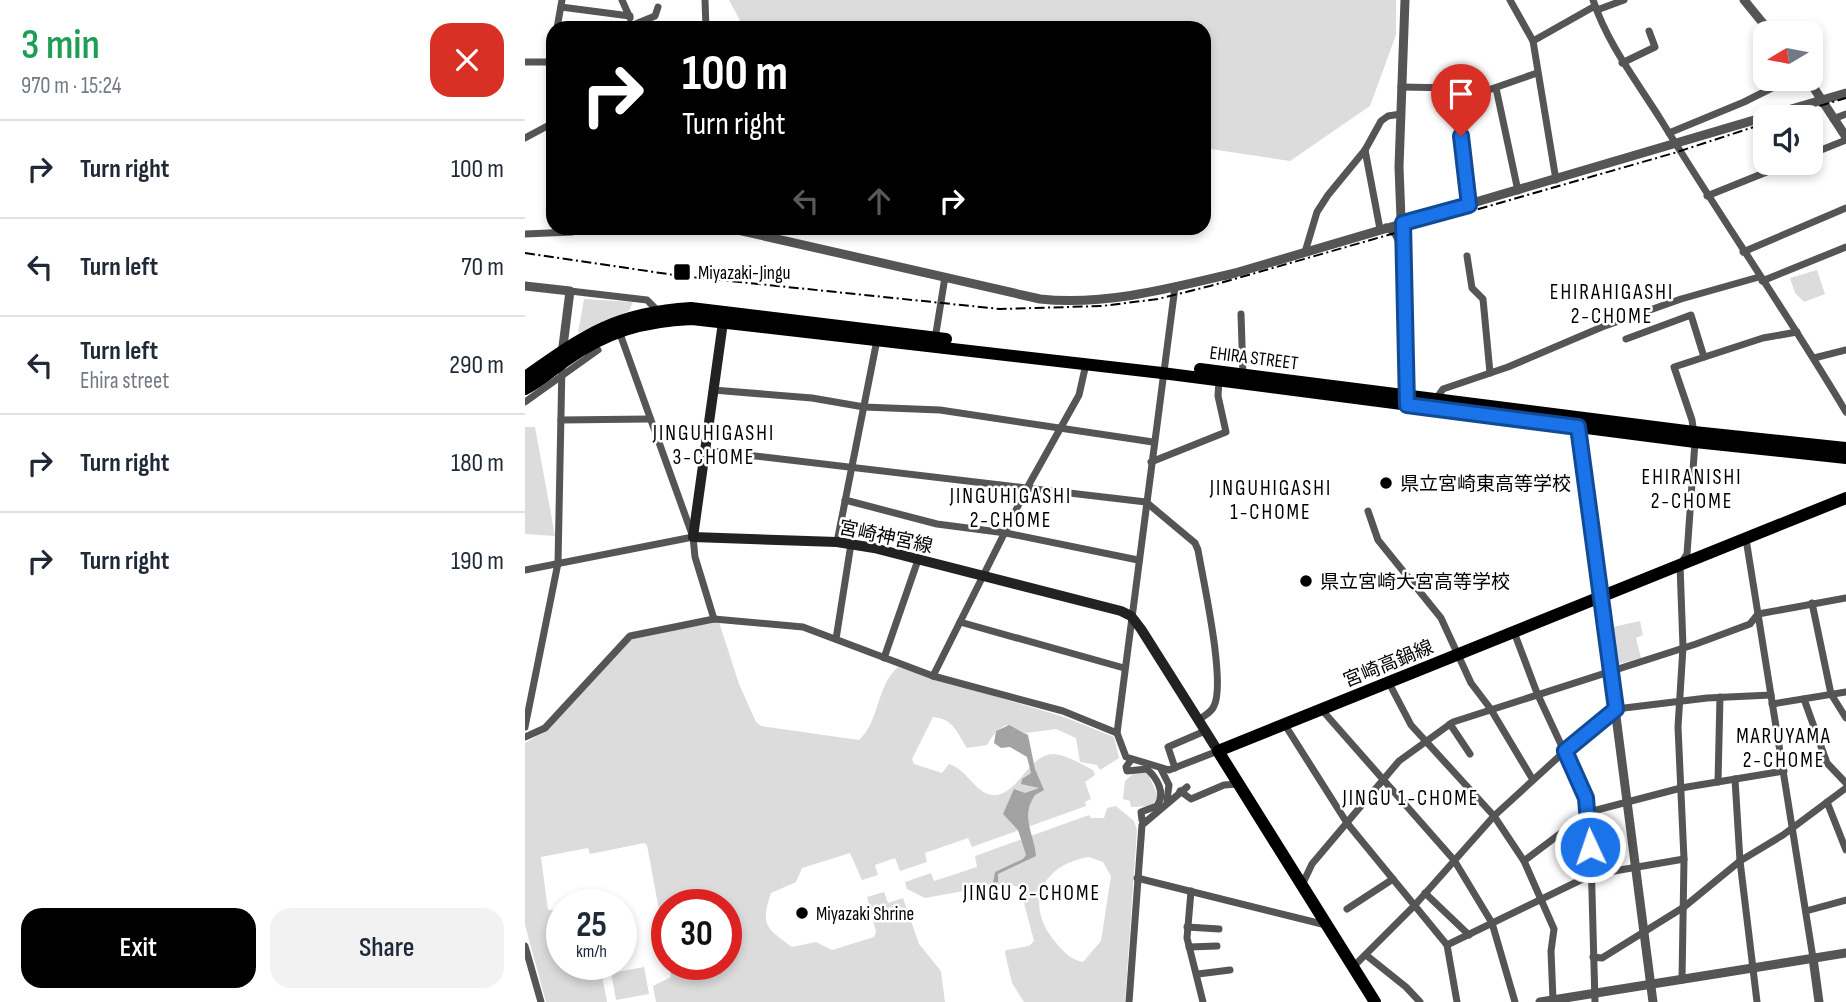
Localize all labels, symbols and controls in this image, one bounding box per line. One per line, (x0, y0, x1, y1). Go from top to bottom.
text: 3 min (21, 20, 100, 71)
north arrow (1753, 21, 1823, 91)
map controls (1753, 21, 1823, 175)
button: close (430, 23, 504, 97)
text: 100 m (682, 45, 788, 104)
icon: right (567, 49, 658, 140)
pin (1431, 64, 1491, 136)
text: 970 m · 15:24 (21, 72, 121, 100)
icon: arrive (1442, 75, 1480, 113)
text: Turn right (682, 105, 786, 144)
button: sound (1753, 105, 1823, 175)
icon: right (21, 150, 59, 188)
text: Turn right (80, 154, 169, 185)
text: 100 m (451, 154, 504, 185)
icon: left (787, 182, 825, 220)
icon: ahead (860, 182, 898, 220)
icon: right (933, 182, 971, 220)
icon: left (21, 248, 59, 286)
text: Turn left (80, 252, 158, 283)
text: 70 m (461, 252, 504, 283)
marker: Miyazaki-Jingu (672, 262, 692, 282)
place label: Miyazaki-Jingu (698, 262, 791, 285)
district label: EHIRAHIGASHI 2-CHOME (1550, 280, 1674, 329)
text: Turn left (80, 336, 158, 367)
street label: EHIRA STREET (1208, 342, 1300, 375)
icon: left (21, 346, 59, 384)
text: 290 m (449, 350, 504, 381)
text: Ehira street (80, 367, 169, 395)
district label: JINGUHIGASHI 3-CHOME (652, 421, 775, 470)
icon: right (21, 444, 59, 482)
text: Turn right (80, 448, 169, 479)
text: 180 m (451, 448, 504, 479)
district label: EHIRANISHI 2-CHOME (1642, 465, 1742, 514)
place label: 県立宮崎東高等学校 (1400, 473, 1571, 496)
marker: 県立宮崎東高等学校 (1378, 475, 1394, 491)
district label: JINGUHIGASHI 1-CHOME (1209, 476, 1332, 525)
district label: JINGUHIGASHI 2-CHOME (949, 484, 1072, 533)
street label: 宮崎神宮線 (837, 516, 935, 559)
icon: right (21, 542, 59, 580)
text: Turn right (80, 546, 169, 577)
text: 190 m (451, 546, 504, 577)
place label: 県立宮崎大宮高等学校 (1320, 571, 1510, 594)
marker: 県立宮崎大宮高等学校 (1298, 573, 1314, 589)
street label: 宮崎高鍋線 (1340, 636, 1437, 693)
district label: MARUYAMA 2-CHOME (1736, 724, 1832, 773)
district label: JINGU 1-CHOME (1342, 786, 1479, 811)
position arrow (1553, 810, 1627, 884)
district label: JINGU 2-CHOME (962, 881, 1101, 906)
speed limit sign: 30 (651, 889, 742, 980)
place label: Miyazaki Shrine (816, 903, 914, 926)
text: 25 (576, 904, 607, 947)
marker: Miyazaki Shrine (794, 905, 810, 921)
button: Exit (21, 908, 256, 988)
button: Share (270, 908, 504, 988)
text: km/h (576, 941, 607, 962)

